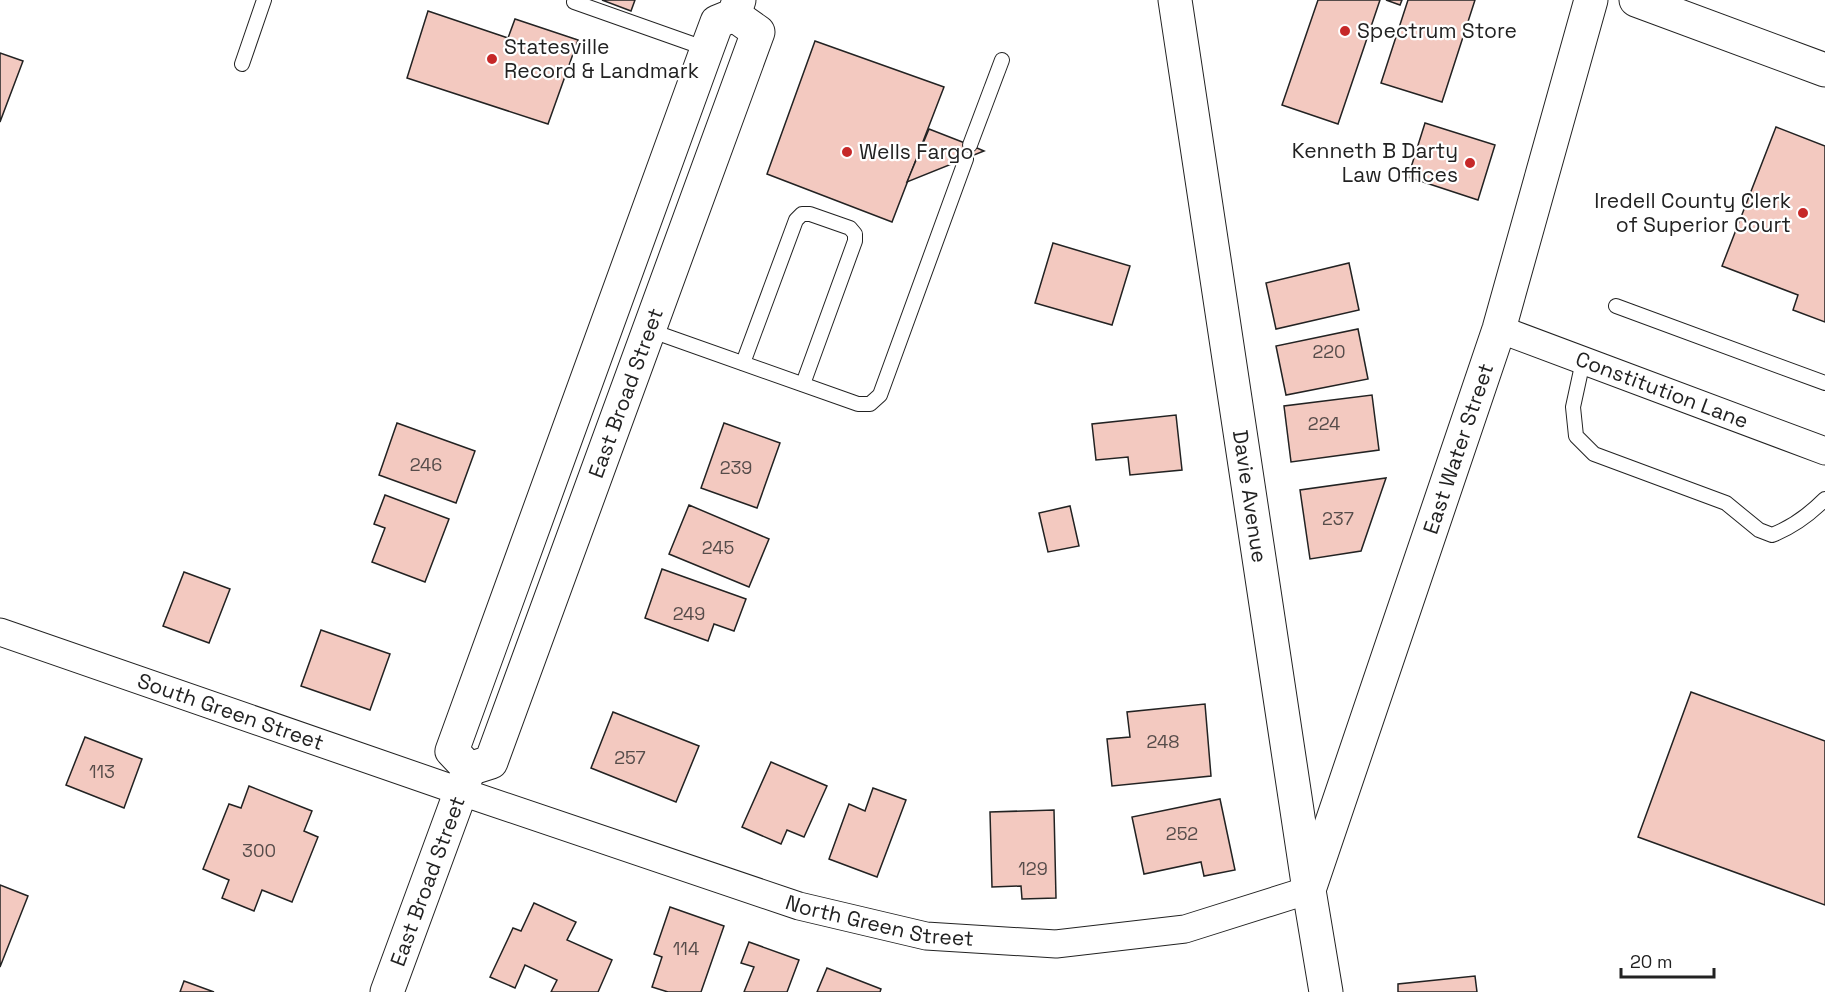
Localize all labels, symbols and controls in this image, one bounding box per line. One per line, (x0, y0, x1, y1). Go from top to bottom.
place label: Spectrum Store (1357, 17, 1517, 44)
marker: Spectrum Store (1338, 24, 1352, 38)
place label: Statesville Record & Landmark (504, 33, 699, 84)
marker: Statesville Record & Landmark (485, 52, 499, 66)
place label: Kenneth B Darty Law Offices (1292, 137, 1458, 188)
place label: Wells Fargo (859, 138, 974, 165)
marker: Wells Fargo (840, 145, 854, 159)
marker: Kenneth B Darty Law Offices (1463, 156, 1477, 170)
place label: Iredell County Clerk of Superior Court (1594, 187, 1791, 238)
marker: Iredell County Clerk of Superior Court (1796, 206, 1810, 220)
street label: East Broad Street (582, 304, 669, 482)
house number: 220 (1312, 340, 1346, 363)
street label: Constitution Lane (1572, 345, 1752, 434)
street label: East Water Street (1417, 360, 1499, 537)
house number: 224 (1308, 412, 1340, 435)
street label: Davie Avenue (1227, 428, 1274, 564)
house number: 246 (410, 453, 442, 476)
house number: 239 (720, 456, 752, 479)
house number: 237 (1322, 507, 1354, 530)
house number: 245 (702, 536, 734, 559)
house number: 249 (673, 602, 705, 625)
street label: South Green Street (134, 667, 327, 756)
house number: 248 (1147, 730, 1179, 753)
house number: 257 (614, 746, 646, 769)
house number: 113 (89, 760, 115, 783)
street label: East Broad Street (384, 792, 471, 970)
house number: 252 (1166, 822, 1198, 845)
house number: 300 (242, 839, 276, 862)
house number: 129 (1018, 857, 1048, 880)
street label: North Green Street (782, 888, 974, 952)
house number: 114 (673, 937, 699, 960)
scale bar (1621, 941, 1714, 979)
text: 20 m (1630, 950, 1673, 973)

